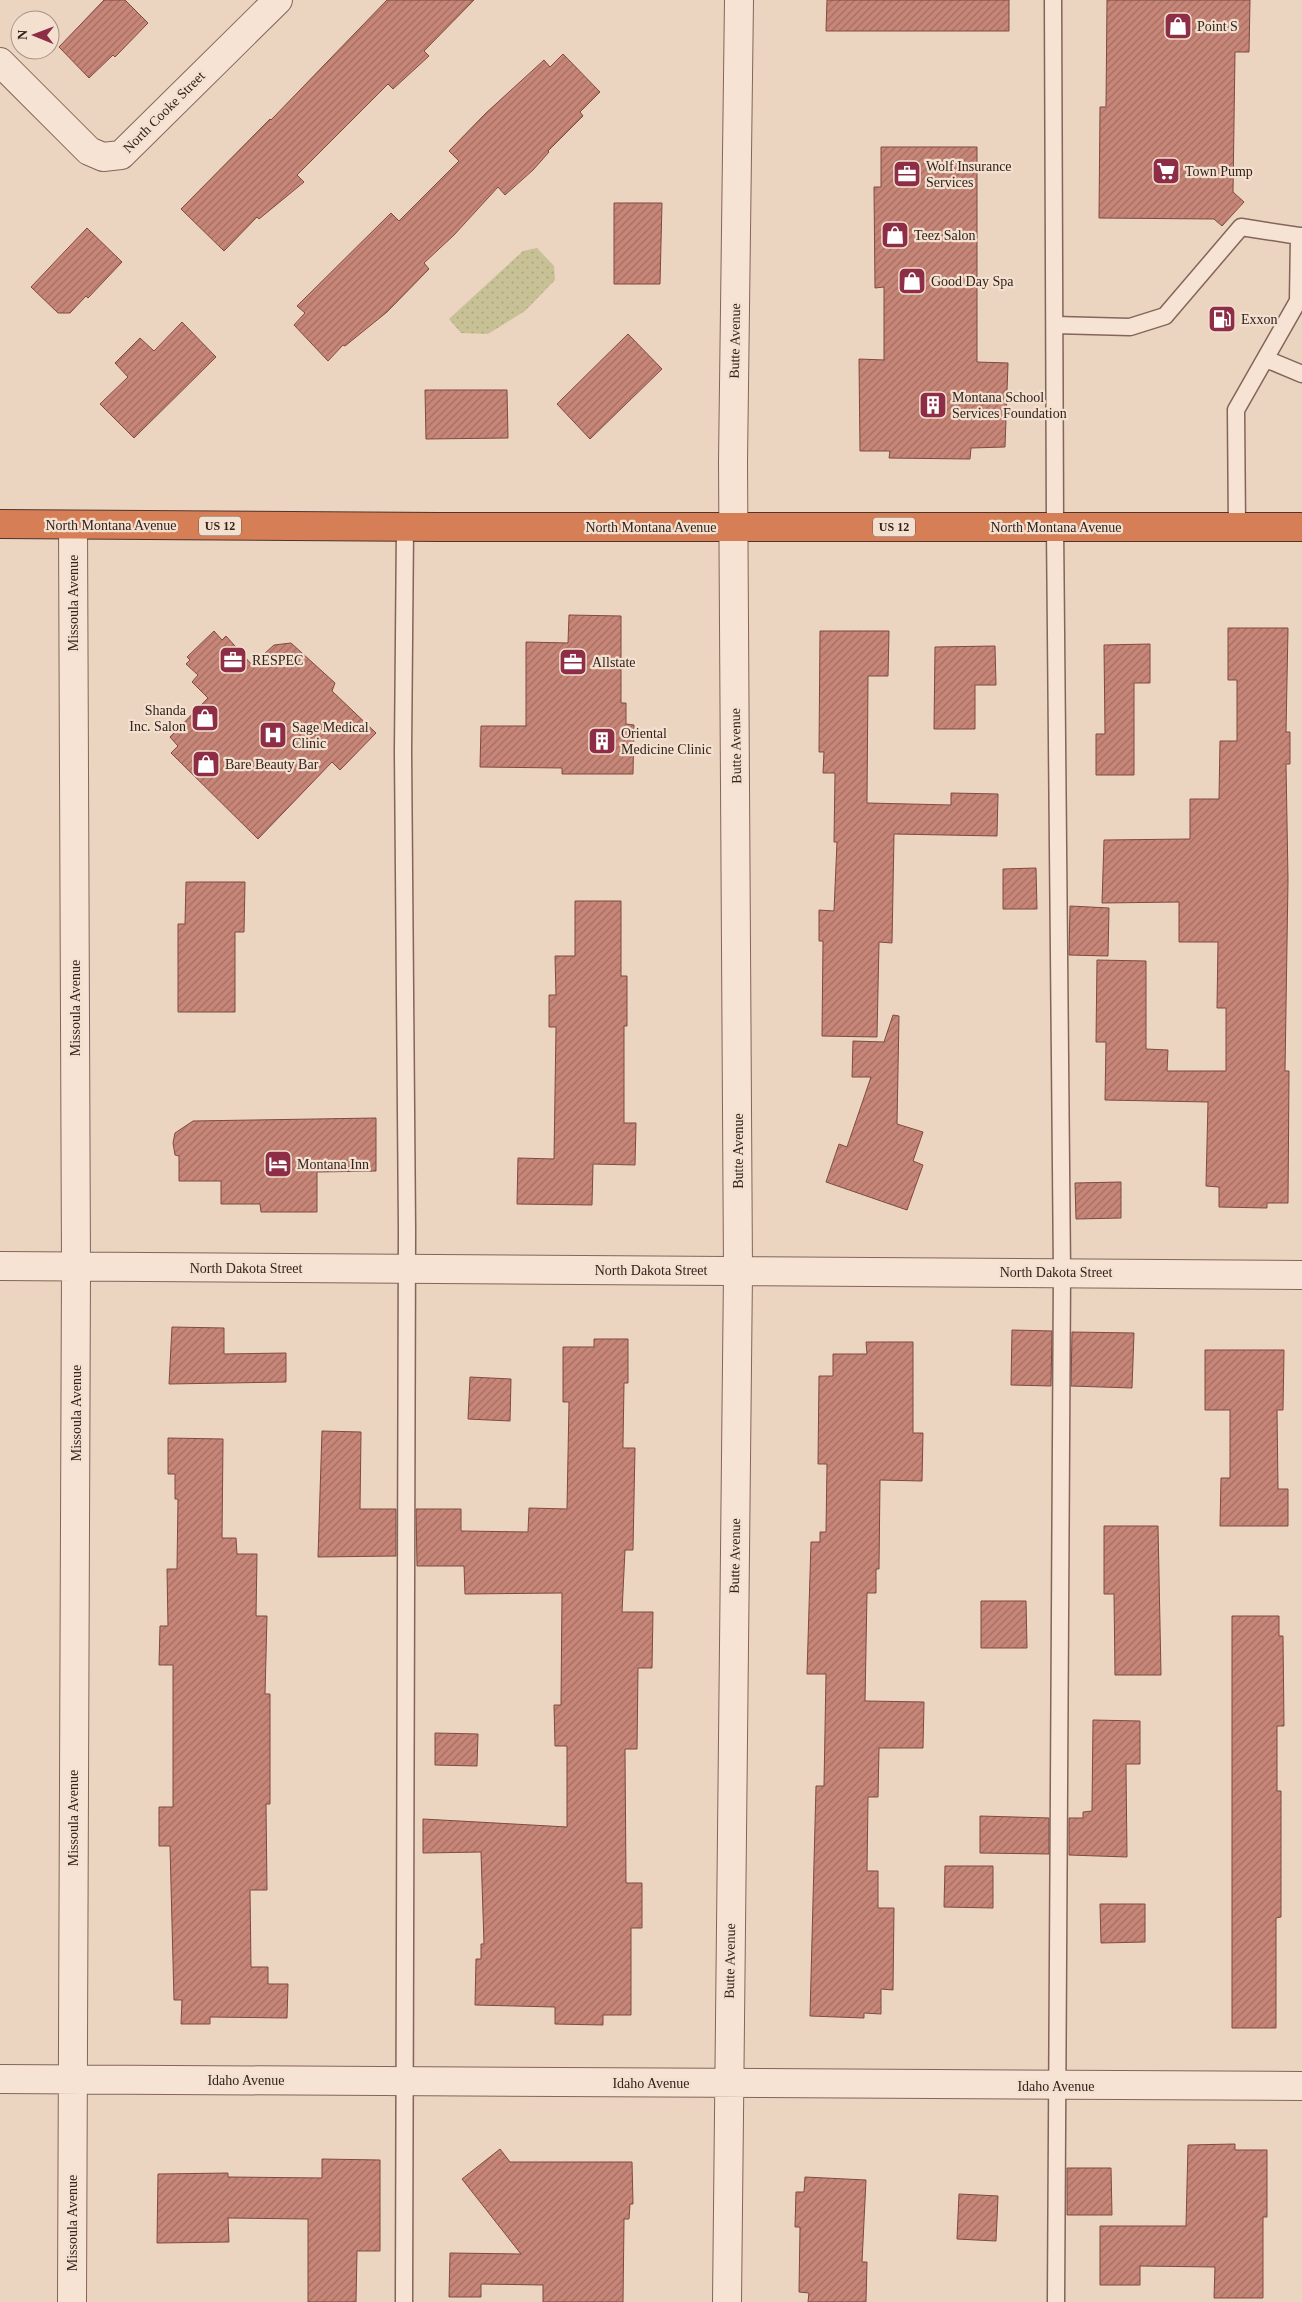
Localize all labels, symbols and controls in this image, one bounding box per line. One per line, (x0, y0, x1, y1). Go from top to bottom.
north arrow (10, 10, 60, 60)
shop icon: Point S (1163, 11, 1193, 41)
place label: Point S (1197, 19, 1238, 34)
text: N (15, 30, 30, 40)
street label: North Cooke Street (120, 68, 208, 156)
supermarket icon: Town Pump (1151, 156, 1181, 186)
office icon: Wolf Insurance Services (892, 159, 922, 189)
place label: Wolf Insurance Services (926, 159, 1012, 190)
place label: Town Pump (1185, 164, 1253, 179)
shop icon: Teez Salon (880, 220, 910, 250)
place label: Teez Salon (914, 228, 976, 243)
shop icon: Good Day Spa (897, 266, 927, 296)
place label: Good Day Spa (931, 274, 1014, 289)
street label: Butte Avenue (727, 303, 743, 379)
fuel station icon: Exxon (1207, 304, 1237, 334)
place label: Exxon (1241, 312, 1278, 327)
building icon: Montana School Services Foundation (918, 390, 948, 420)
place label: Montana School Services Foundation (952, 390, 1067, 421)
road number: US 12 (199, 516, 241, 536)
street label: North Montana Avenue (45, 518, 177, 533)
road number: US 12 (873, 518, 915, 536)
street label: North Montana Avenue (585, 520, 717, 535)
street label: North Montana Avenue (990, 520, 1122, 535)
street label: Missoula Avenue (66, 555, 81, 651)
office icon: RESPEC (218, 645, 248, 675)
office icon: Allstate (558, 647, 588, 677)
place label: RESPEC (252, 653, 303, 668)
place label: Allstate (592, 655, 636, 670)
place label: Shanda Inc. Salon (129, 703, 187, 734)
shop icon: Shanda Inc. Salon (190, 703, 220, 733)
street label: Butte Avenue (728, 708, 744, 784)
hospital icon: Sage Medical Clinic (258, 720, 288, 750)
place label: Sage Medical Clinic (292, 720, 369, 751)
building icon: Oriental Medicine Clinic (587, 726, 617, 756)
place label: Oriental Medicine Clinic (621, 726, 712, 757)
shop icon: Bare Beauty Bar (191, 749, 221, 779)
place label: Bare Beauty Bar (225, 757, 319, 772)
street label: Missoula Avenue (68, 960, 83, 1056)
street label: Butte Avenue (731, 1113, 746, 1189)
hotel icon: Montana Inn (263, 1149, 293, 1179)
place label: Montana Inn (297, 1157, 369, 1172)
street label: North Dakota Street (190, 1261, 302, 1276)
street label: North Dakota Street (595, 1263, 707, 1278)
street label: North Dakota Street (1000, 1265, 1112, 1280)
street label: Missoula Avenue (69, 1365, 84, 1461)
street label: Butte Avenue (727, 1518, 743, 1594)
street label: Missoula Avenue (66, 1770, 81, 1866)
street label: Butte Avenue (722, 1923, 738, 1999)
street label: Idaho Avenue (207, 2073, 285, 2088)
street label: Idaho Avenue (612, 2076, 690, 2091)
street label: Idaho Avenue (1017, 2079, 1095, 2094)
street label: Missoula Avenue (65, 2175, 80, 2271)

